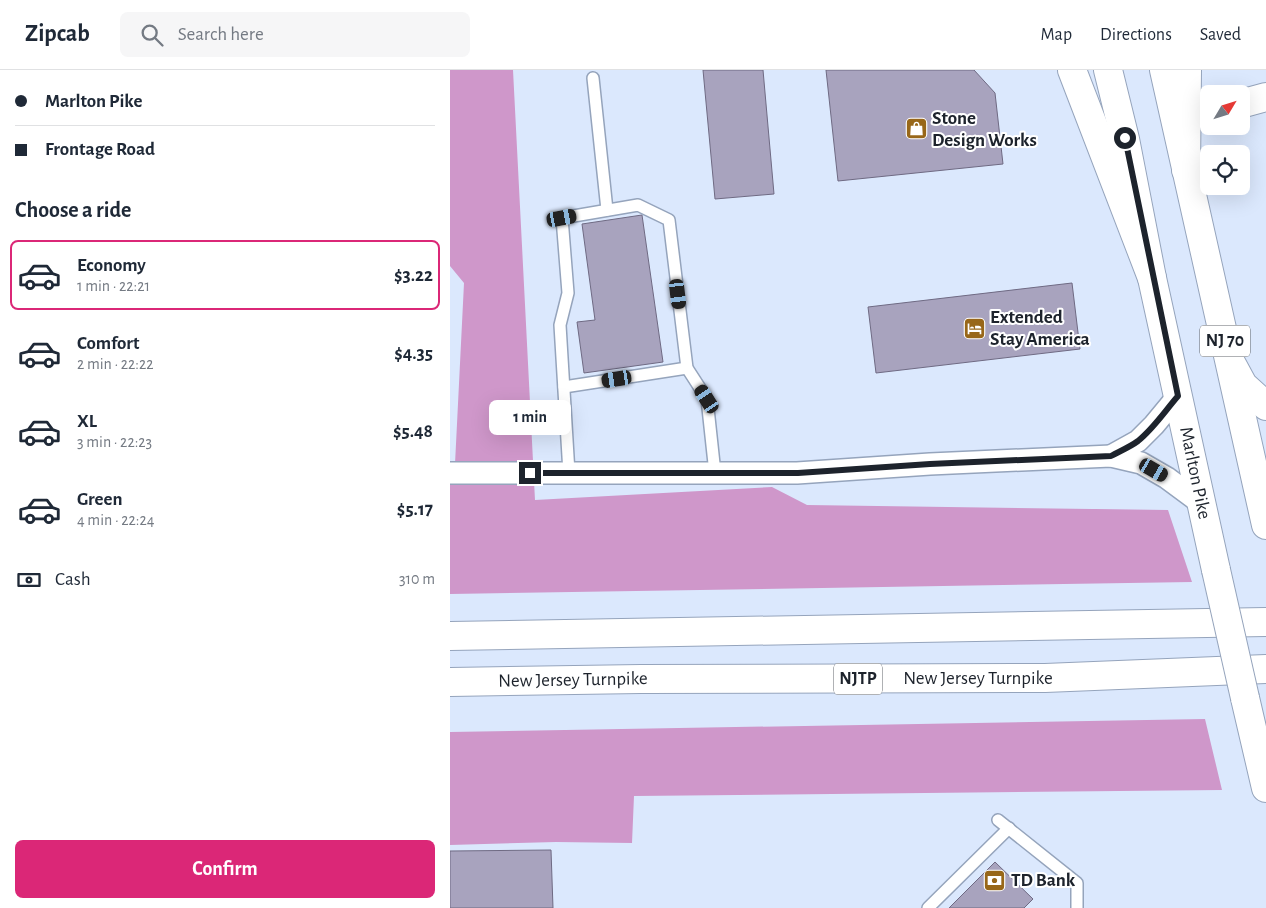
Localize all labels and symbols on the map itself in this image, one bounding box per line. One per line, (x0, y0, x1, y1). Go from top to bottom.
north arrow (1200, 85, 1250, 135)
place label: Stone Design Works (932, 109, 1037, 150)
shop icon: Stone Design Works (904, 117, 928, 141)
route start (1114, 127, 1136, 149)
car (545, 208, 578, 228)
car (668, 278, 687, 310)
place label: Extended Stay America (990, 308, 1090, 349)
hotel icon: Extended Stay America (962, 316, 986, 340)
road number: NJ 70 (1200, 326, 1250, 356)
car (601, 369, 632, 389)
car (692, 382, 721, 416)
callout: 1 min (489, 400, 571, 436)
street label: Marlton Pike (1176, 425, 1214, 521)
car (1137, 456, 1170, 484)
route end (519, 462, 541, 484)
road number: NJTP (834, 664, 882, 694)
street label: New Jersey Turnpike (498, 669, 648, 691)
street label: New Jersey Turnpike (903, 669, 1053, 688)
bank icon: TD Bank (983, 868, 1007, 892)
place label: TD Bank (1011, 871, 1076, 890)

